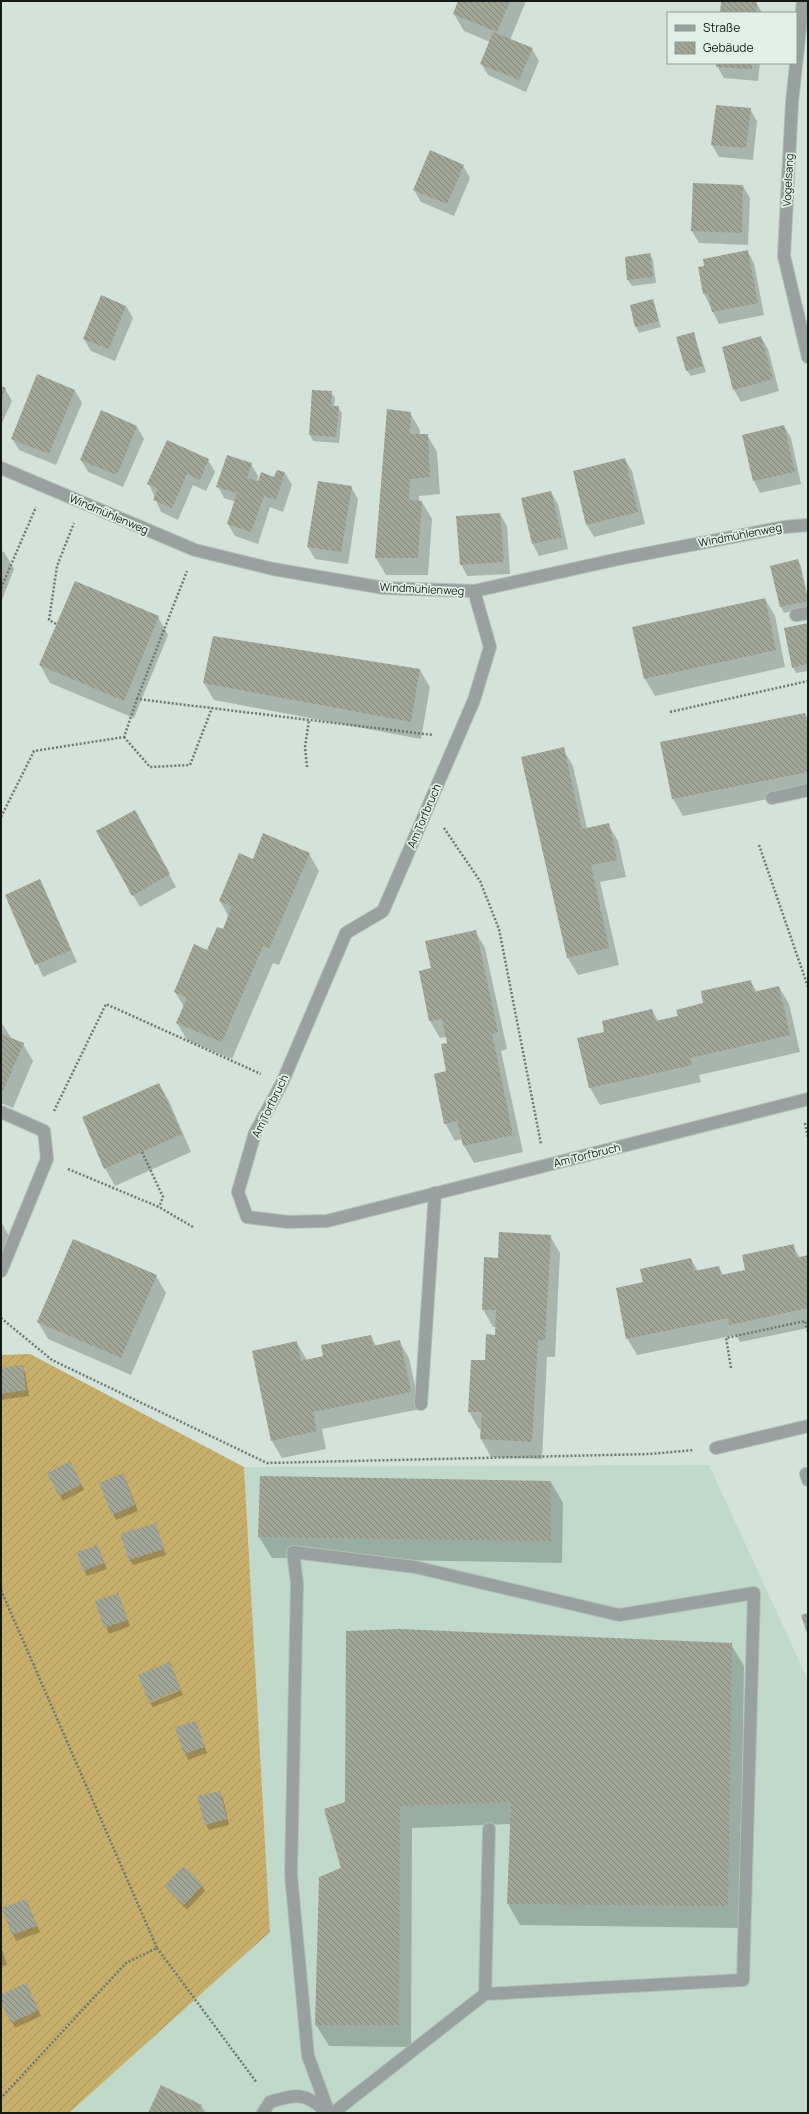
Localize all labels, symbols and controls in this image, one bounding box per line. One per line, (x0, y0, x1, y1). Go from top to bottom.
legend (667, 12, 797, 64)
text: Straße (703, 19, 740, 36)
text: Gebäude (703, 39, 754, 56)
street label: Vogelsang (779, 153, 796, 207)
street label: Windmühlenweg (67, 490, 151, 537)
street label: Windmühlenweg (697, 519, 783, 550)
street label: Windmühlenweg (379, 579, 465, 598)
street label: Am Torfbruch (403, 781, 444, 850)
street label: Am Torfbruch (248, 1072, 291, 1140)
street label: Am Torfbruch (552, 1139, 622, 1170)

